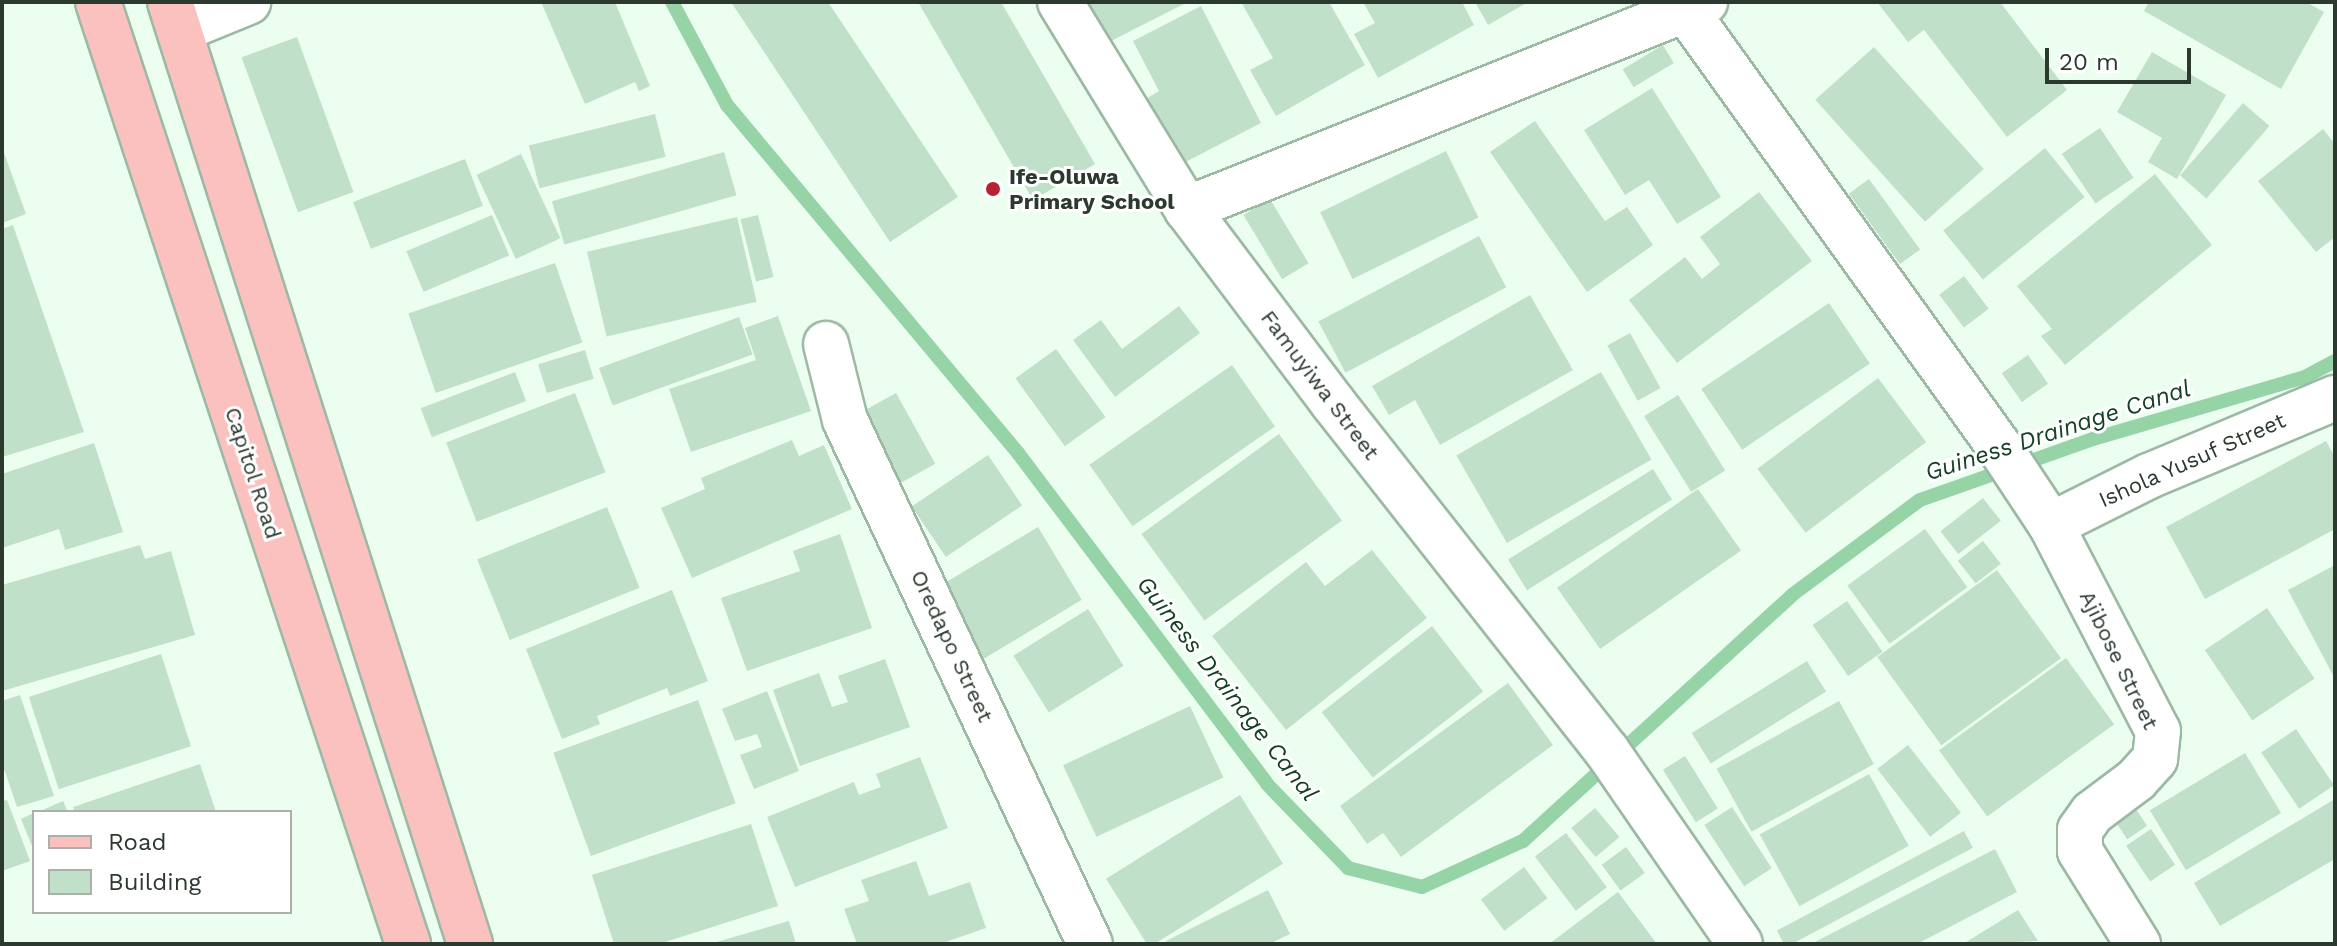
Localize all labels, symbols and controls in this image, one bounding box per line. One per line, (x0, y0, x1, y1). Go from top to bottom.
scale bar (2049, 32, 2195, 82)
text: 20 m (2059, 48, 2119, 76)
place label: Ife-Oluwa Primary School (1009, 163, 1175, 214)
marker: Ife-Oluwa Primary School (984, 180, 1002, 198)
street label: Famuyiwa Street (1255, 305, 1385, 465)
water label: Guiness Drainage Canal (1922, 374, 2194, 488)
street label: Capitol Road (219, 404, 287, 542)
street label: Ishola Yusuf Street (2093, 406, 2291, 514)
street label: Oredapo Street (905, 566, 999, 726)
water label: Guiness Drainage Canal (1130, 571, 1324, 807)
street label: Ajibose Street (2074, 586, 2164, 734)
legend (32, 810, 292, 914)
text: Road (108, 828, 167, 856)
text: Building (108, 868, 201, 896)

